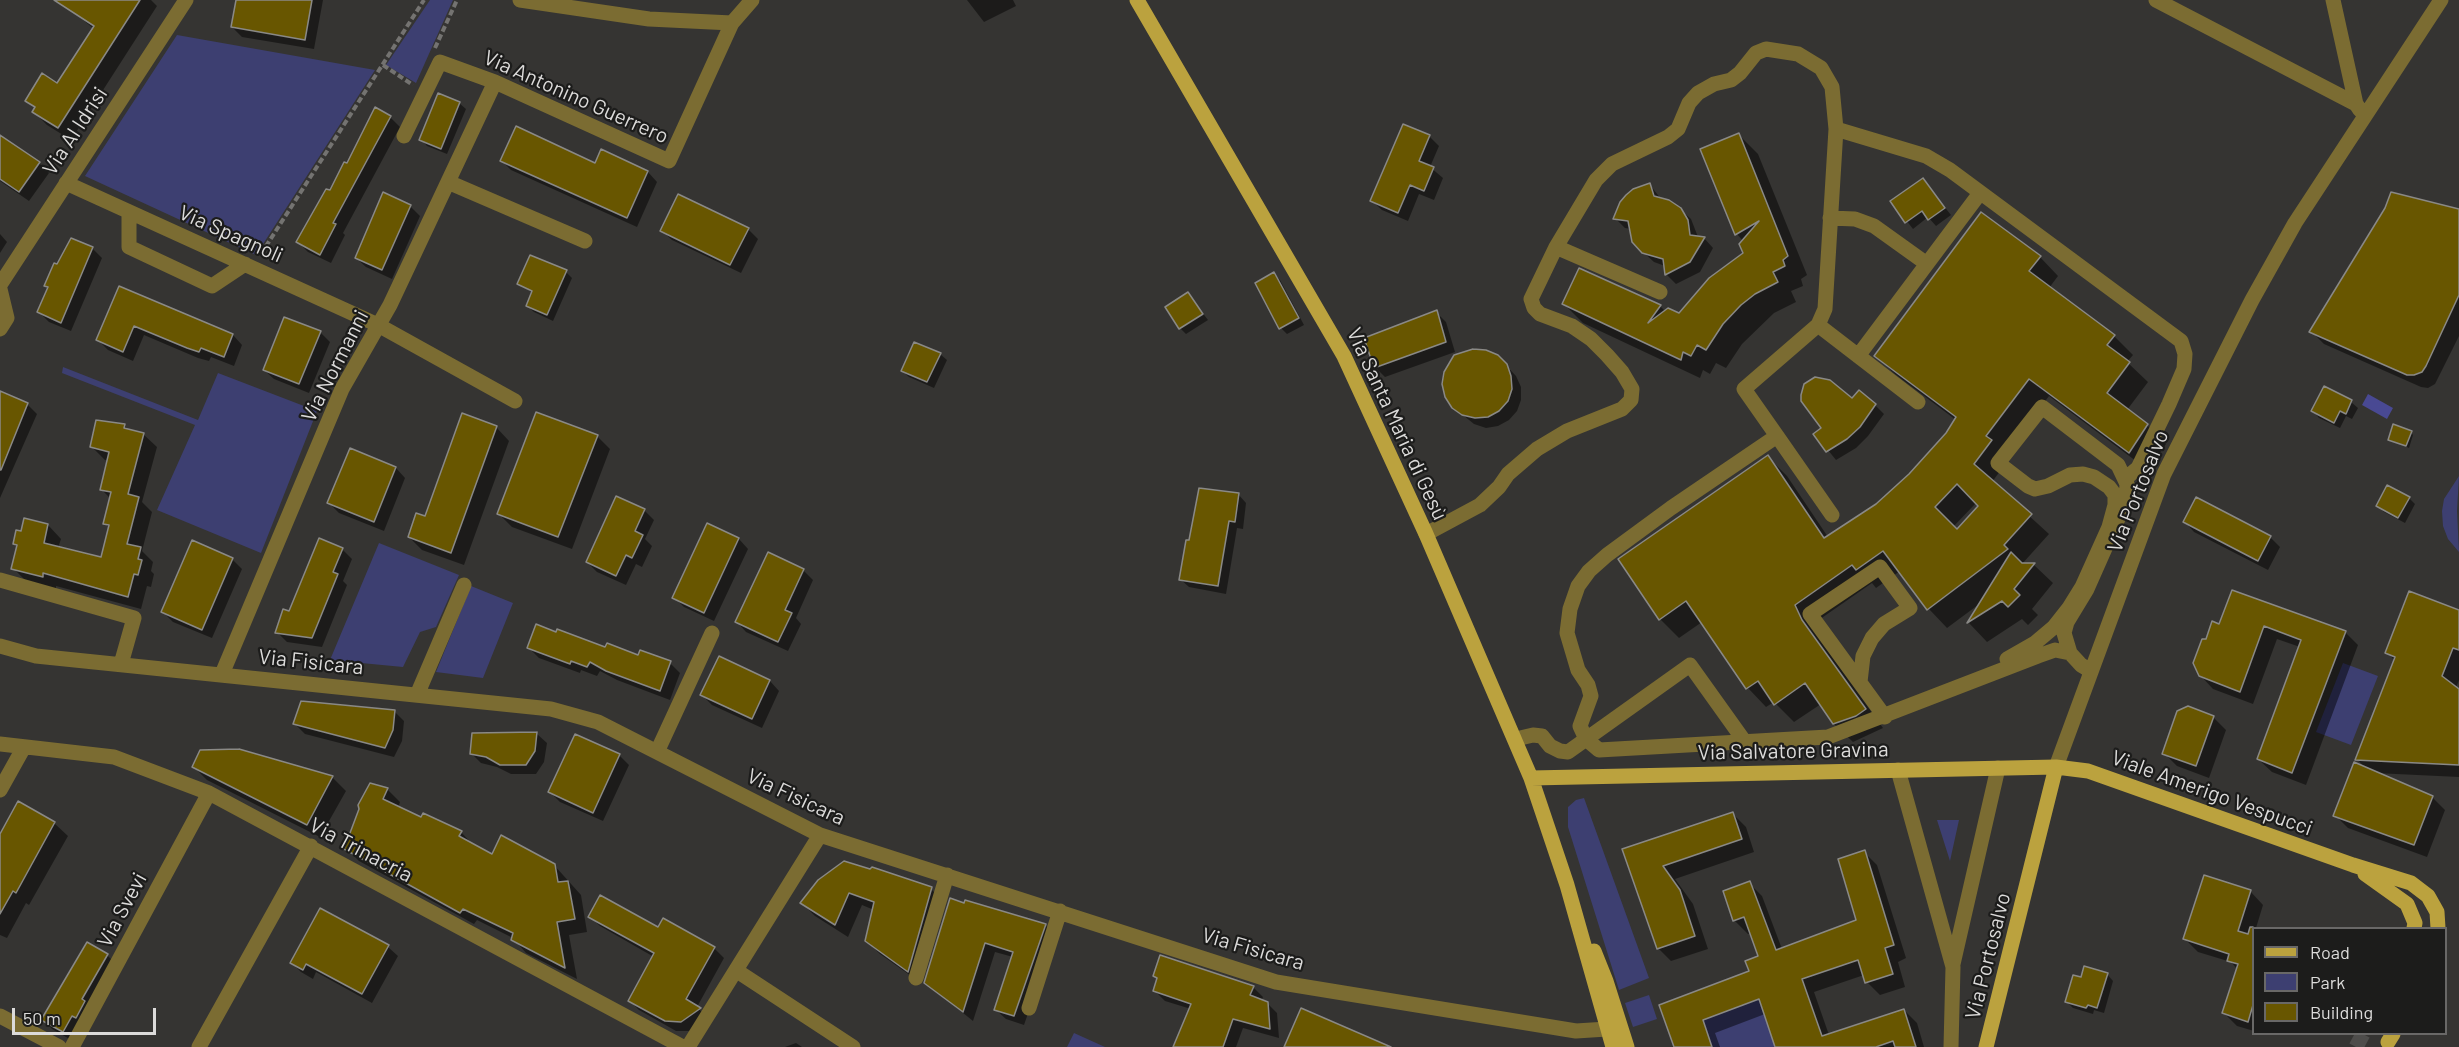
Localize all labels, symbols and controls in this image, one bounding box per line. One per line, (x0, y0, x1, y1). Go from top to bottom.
street label: Via Antonino Guerrero (480, 45, 672, 149)
street label: Via Al Idrisi (37, 82, 113, 180)
street label: Via Spagnoli (175, 200, 287, 268)
street label: Via Normanni (296, 306, 374, 426)
street label: Via Santa Maria di Gesù (1341, 324, 1453, 524)
street label: Via Portosalvo (2102, 426, 2174, 556)
street label: Via Fisicara (257, 644, 365, 680)
street label: Via Salvatore Gravina (1697, 737, 1889, 765)
street label: Viale Amerigo Vespucci (2108, 745, 2316, 841)
street label: Via Fisicara (743, 763, 849, 831)
street label: Via Trinacria (305, 812, 417, 888)
street label: Via Svevi (92, 868, 152, 952)
street label: Via Portosalvo (1960, 890, 2016, 1022)
street label: Via Fisicara (1199, 922, 1307, 976)
legend (2252, 927, 2447, 1035)
text: Road (2310, 941, 2350, 963)
text: Park (2310, 971, 2345, 993)
scale bar (15, 996, 159, 1034)
text: Building (2310, 1001, 2373, 1023)
text: 50 m (23, 1007, 61, 1029)

